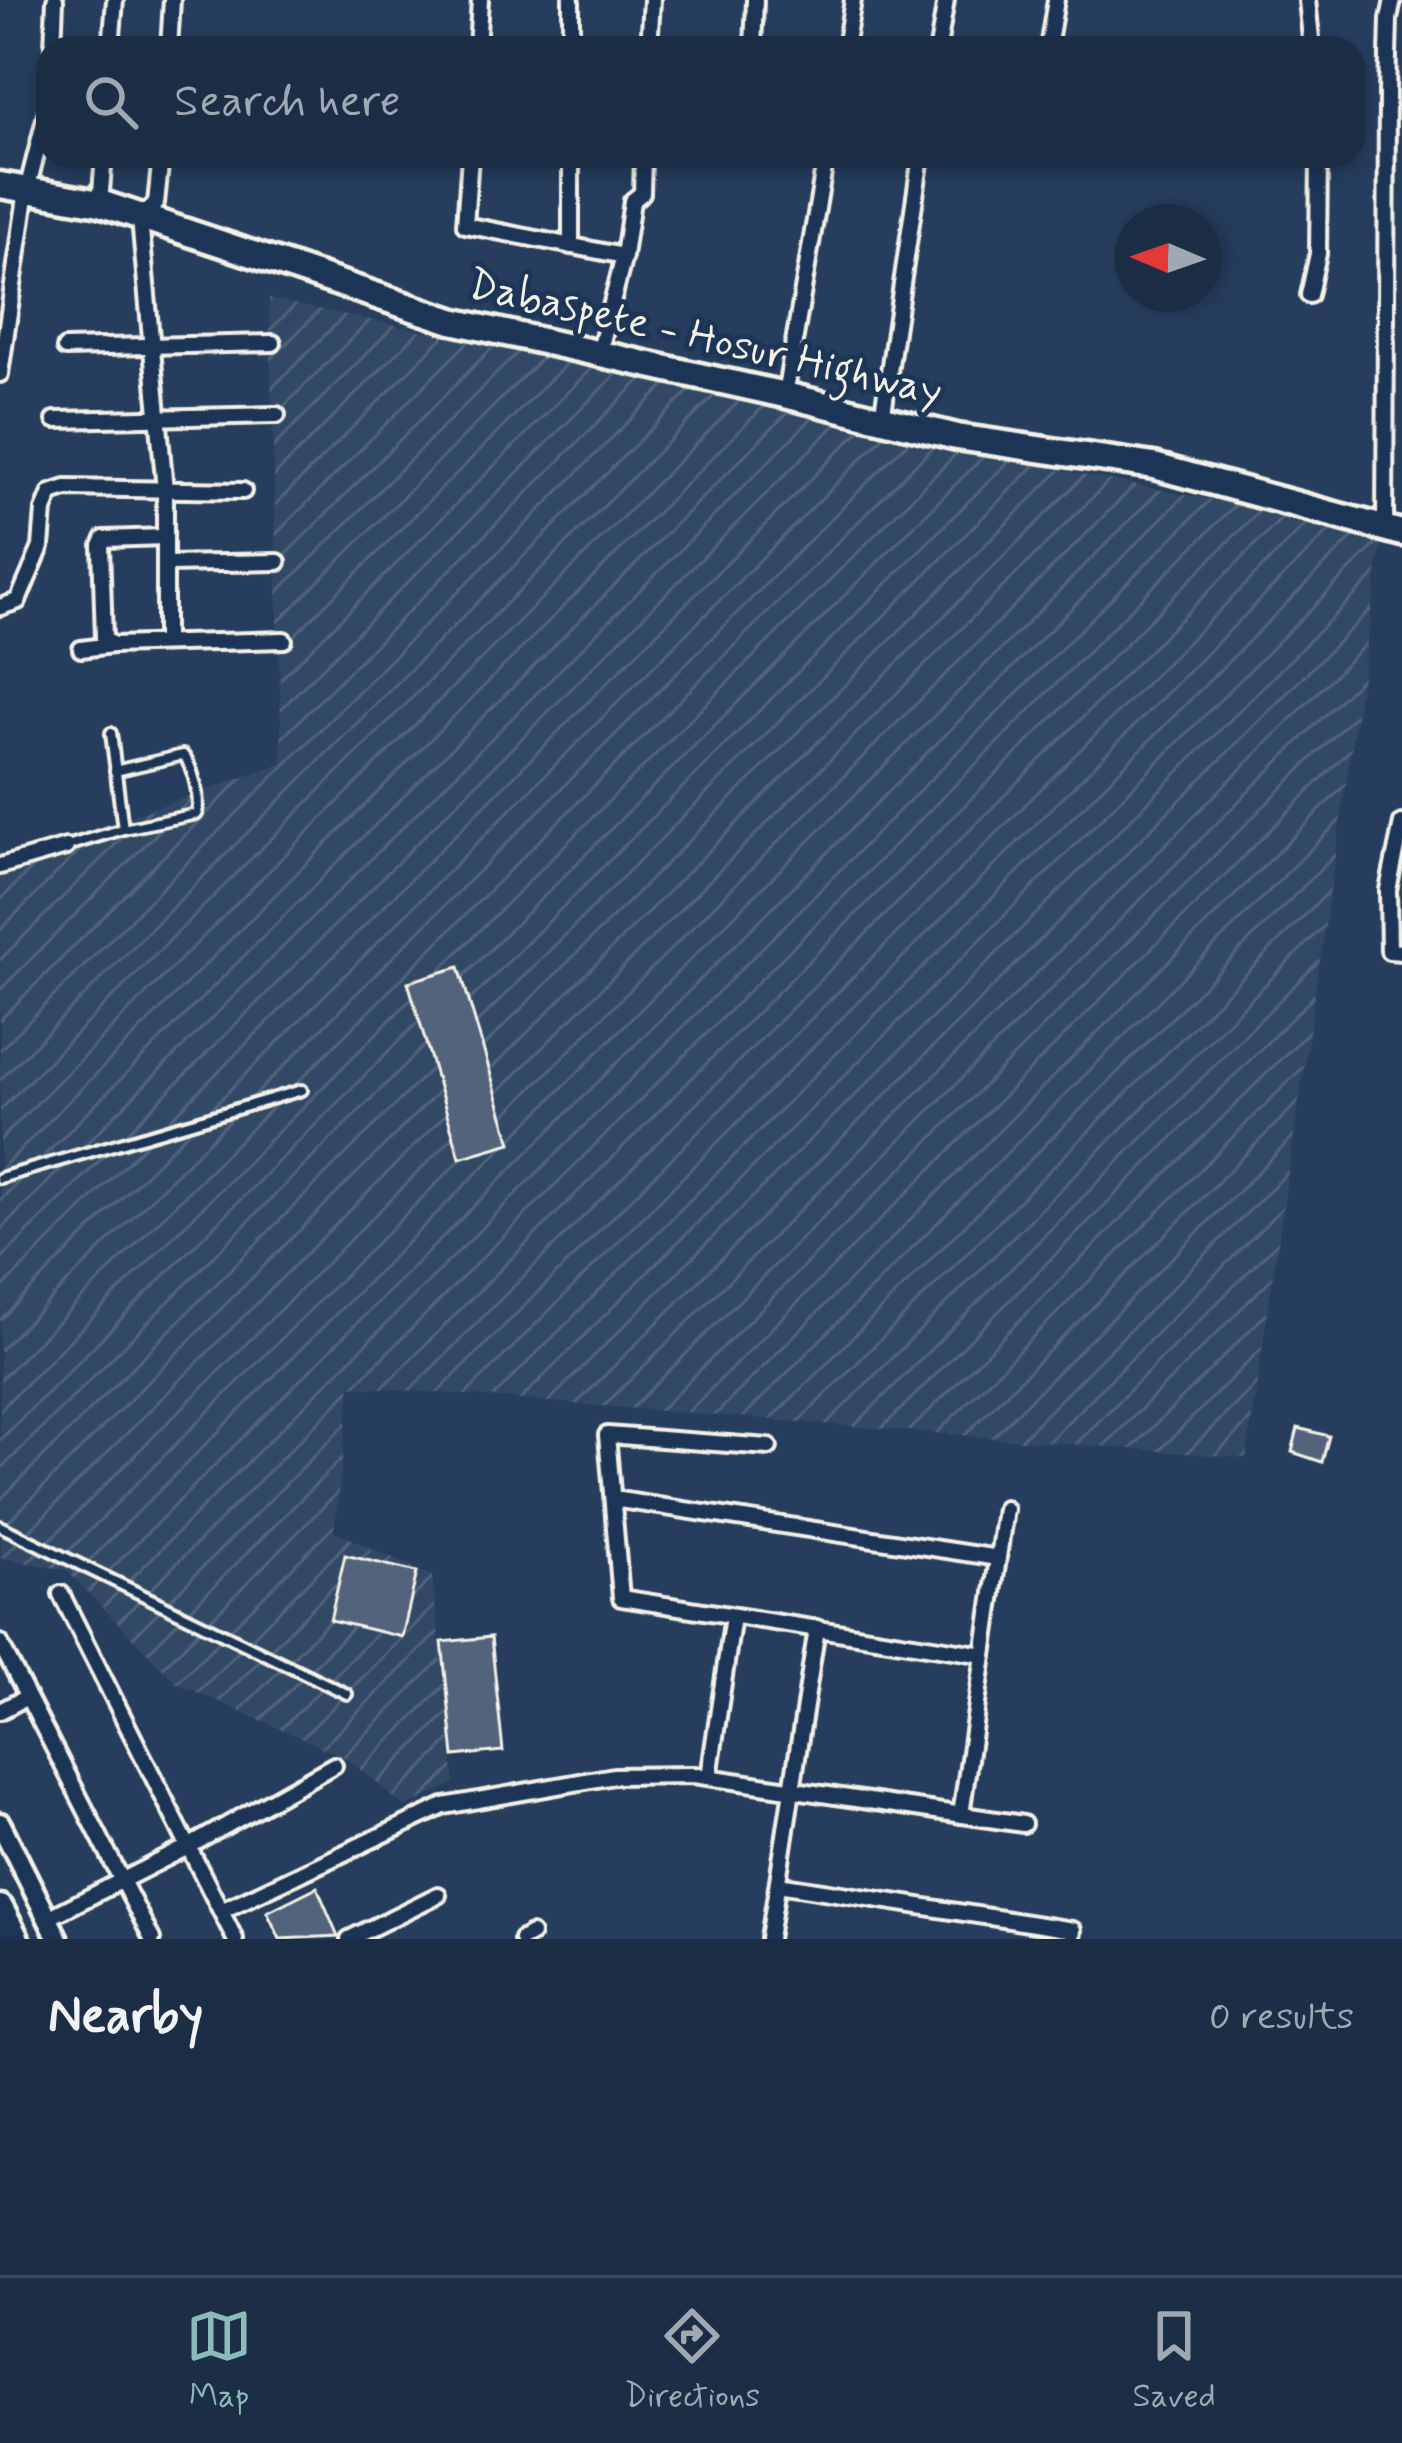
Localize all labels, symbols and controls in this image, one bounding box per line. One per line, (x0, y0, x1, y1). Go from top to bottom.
search box (36, 36, 1366, 168)
icon: search (78, 69, 144, 135)
text: Search here (174, 73, 401, 132)
north arrow (1114, 204, 1222, 312)
street label: Dabaspete - Hosur Highway (462, 258, 947, 424)
text: Nearby (48, 1984, 203, 2050)
text: 0 results (1209, 1992, 1354, 2043)
tab: Map (186, 2303, 252, 2419)
tab: Directions (624, 2303, 760, 2419)
tab: Saved (1132, 2303, 1216, 2419)

